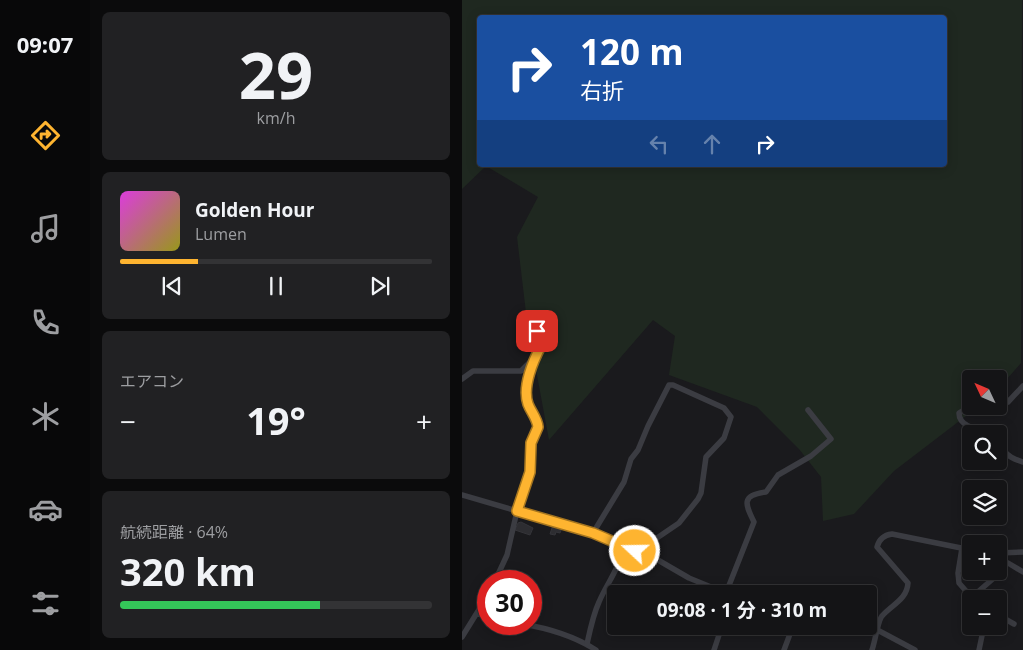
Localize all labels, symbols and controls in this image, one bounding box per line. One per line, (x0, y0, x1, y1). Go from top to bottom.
text: 120 m (580, 28, 684, 75)
text: 09:07 (17, 29, 73, 59)
text: 29 (239, 30, 313, 118)
icon: right (497, 35, 562, 100)
text: 右折 (580, 75, 624, 105)
text: km/h (257, 107, 295, 129)
icon: directions (28, 118, 63, 153)
icon: left (645, 130, 673, 158)
icon: ahead (698, 130, 726, 158)
icon: right (751, 130, 779, 158)
text: Golden Hour (195, 197, 314, 223)
icon: music (28, 211, 63, 246)
text: Lumen (195, 223, 247, 245)
icon: previous (158, 272, 186, 300)
icon: pause (262, 272, 290, 300)
icon: next (366, 272, 394, 300)
icon: phone (28, 305, 63, 340)
pin (516, 310, 558, 352)
icon: arrive (523, 317, 551, 345)
text: エアコン (120, 370, 184, 392)
north arrow (962, 370, 1007, 415)
map controls (962, 370, 1007, 635)
text: 19° (246, 394, 306, 446)
icon: climate (28, 399, 63, 434)
text: − (120, 402, 136, 440)
text: + (416, 402, 432, 440)
button: search (962, 425, 1007, 470)
button: layers (962, 480, 1007, 525)
icon: car (28, 492, 63, 527)
text: 航続距離 · 64% (120, 521, 228, 543)
position arrow (608, 524, 660, 576)
button: + (962, 535, 1007, 580)
text: 320 km (120, 545, 256, 597)
speed limit sign: 30 (477, 570, 542, 635)
icon: filters (28, 586, 63, 621)
button: − (962, 590, 1007, 635)
text: 09:08 · 1 分 · 310 m (657, 597, 827, 623)

